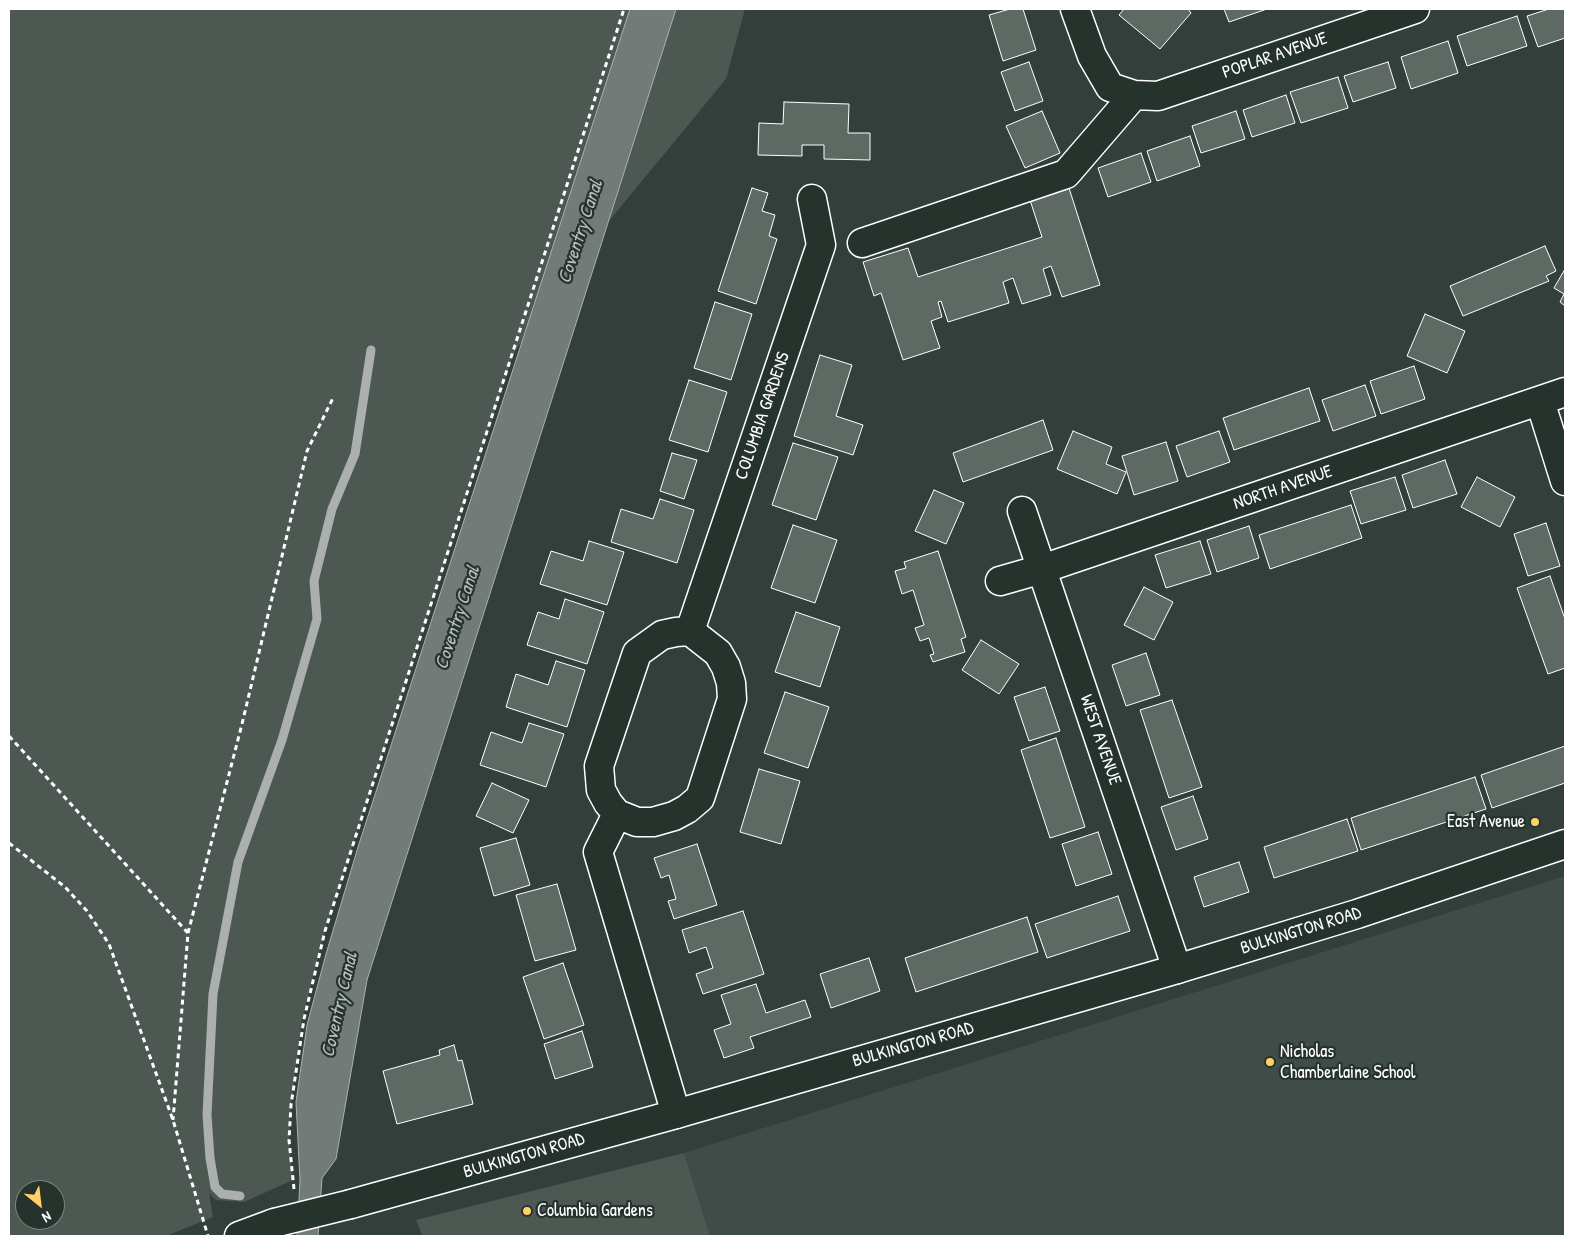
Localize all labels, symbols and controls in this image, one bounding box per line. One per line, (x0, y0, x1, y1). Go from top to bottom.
street label: POPLAR AVENUE (1220, 28, 1330, 84)
water label: Coventry Canal (554, 178, 608, 286)
street label: COLUMBIA GARDENS (731, 349, 795, 483)
street label: NORTH AVENUE (1231, 461, 1335, 515)
water label: Coventry Canal (431, 564, 485, 672)
street label: WEST AVENUE (1074, 692, 1126, 788)
place label: East Avenue (1447, 811, 1525, 833)
marker: East Avenue (1529, 816, 1541, 828)
street label: BULKINGTON ROAD (1238, 902, 1364, 960)
water label: Coventry Canal (317, 950, 363, 1060)
street label: BULKINGTON ROAD (850, 1017, 976, 1073)
place label: Nicholas Chamberlaine School (1280, 1041, 1416, 1084)
marker: Nicholas Chamberlaine School (1264, 1056, 1276, 1068)
street label: BULKINGTON ROAD (461, 1128, 587, 1184)
north arrow (15, 1180, 65, 1230)
place label: Columbia Gardens (537, 1200, 653, 1222)
marker: Columbia Gardens (521, 1205, 533, 1217)
text: N (39, 1208, 55, 1228)

